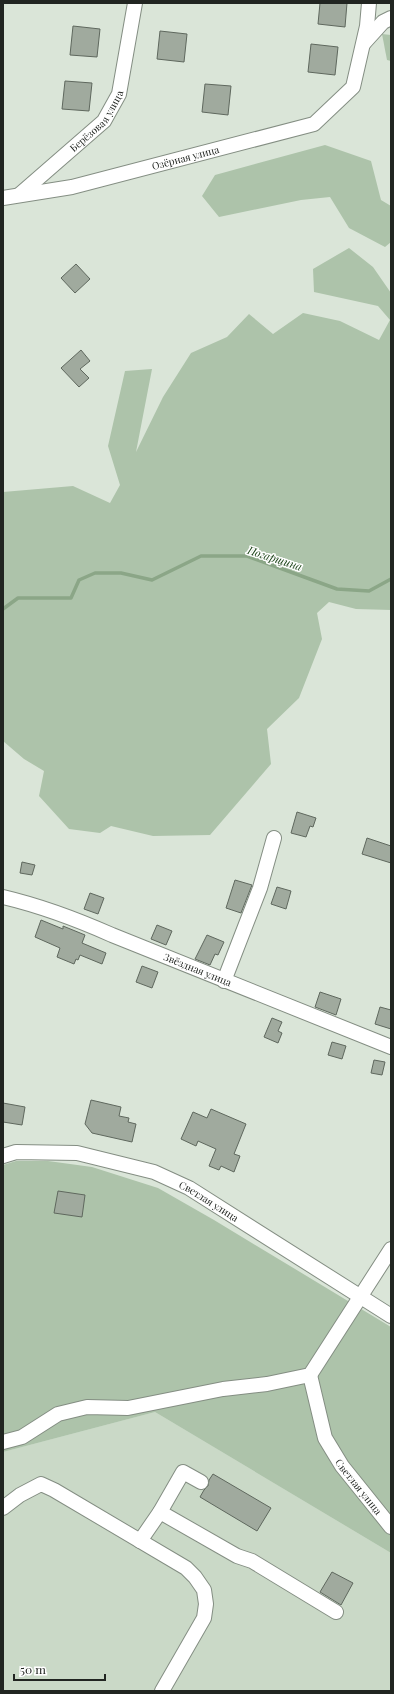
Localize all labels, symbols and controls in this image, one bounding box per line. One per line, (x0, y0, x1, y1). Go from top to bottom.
street label: Берёзовая улица (67, 90, 126, 155)
street label: Озёрная улица (150, 142, 221, 173)
water label: Погарщина (245, 542, 304, 574)
street label: Звёздная улица (162, 950, 234, 989)
street label: Светлая улица (177, 1177, 241, 1225)
street label: Светлая улица (332, 1456, 385, 1517)
scale bar (14, 1656, 105, 1682)
text: 50 m (20, 1661, 46, 1677)

